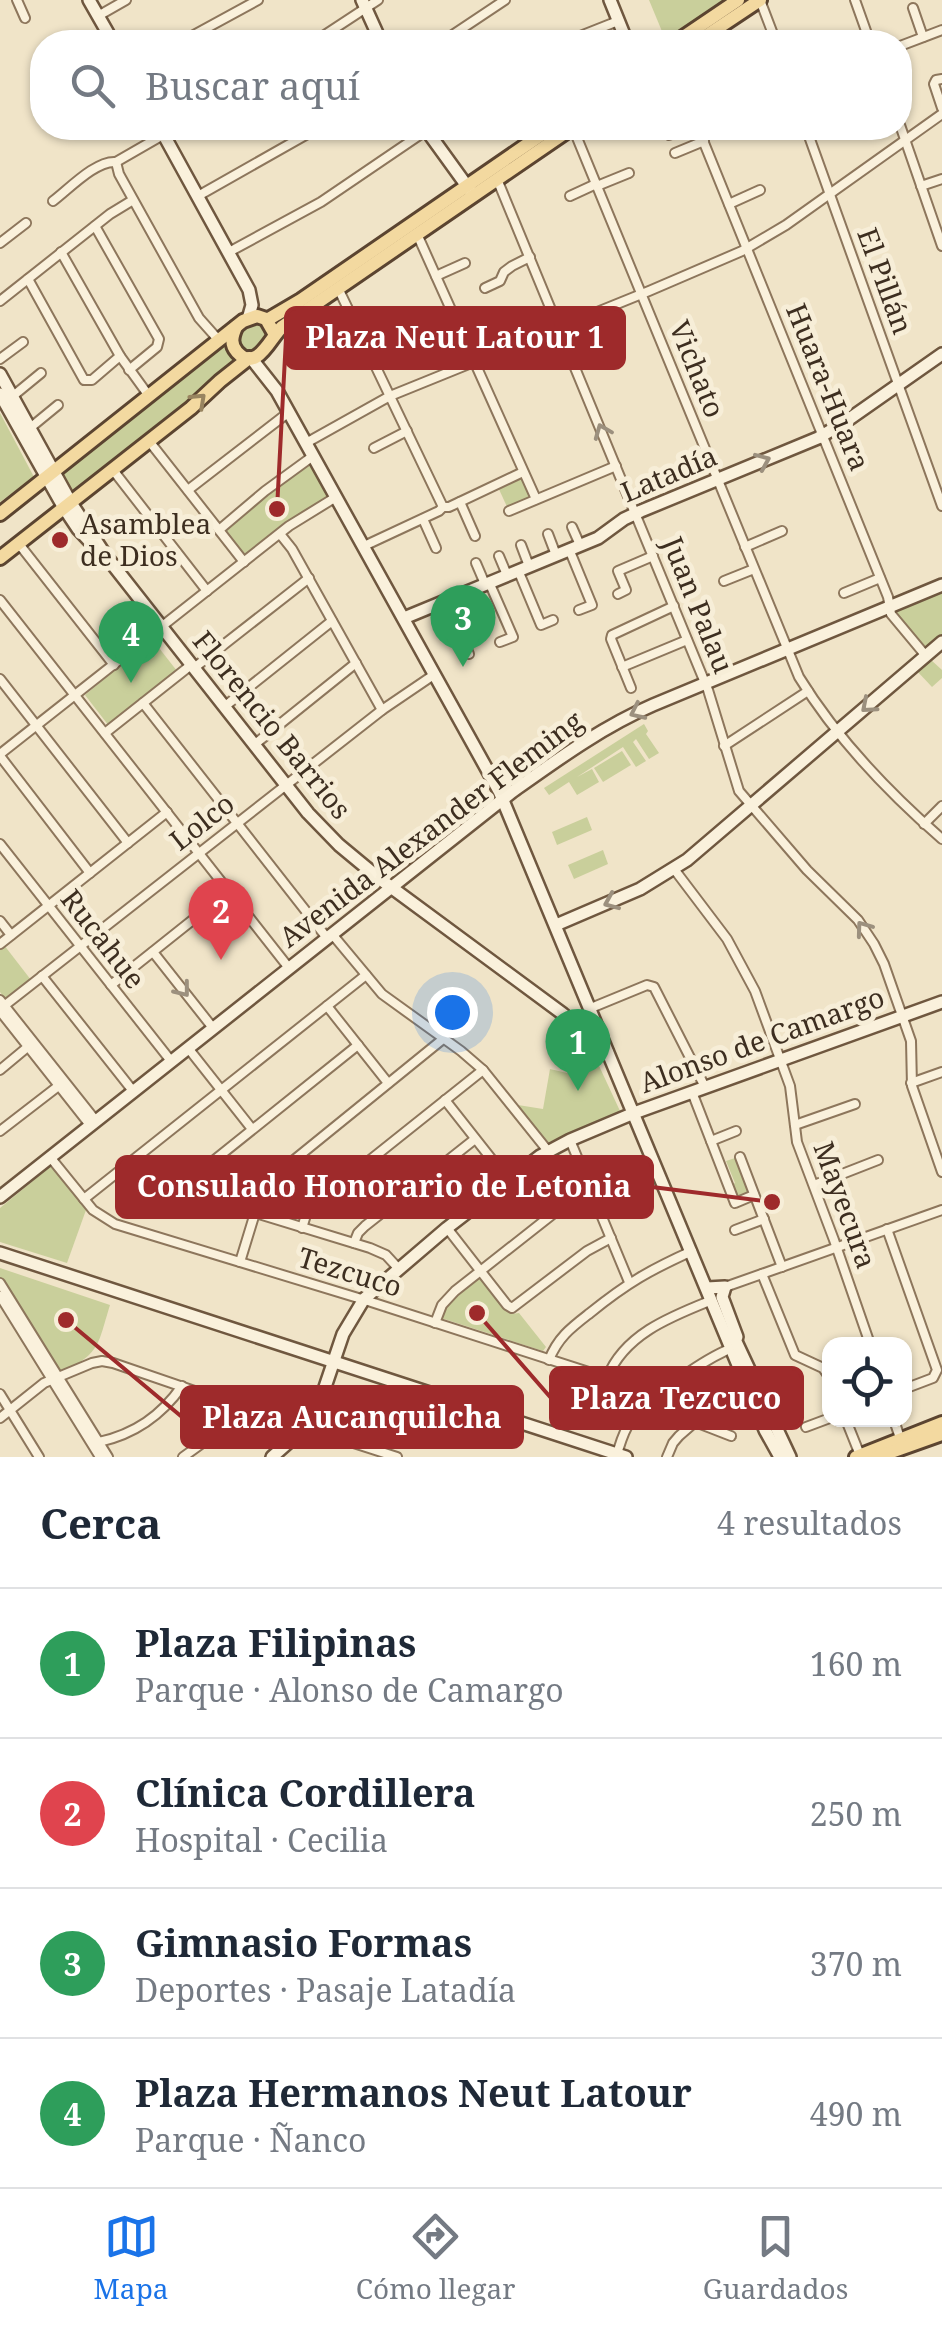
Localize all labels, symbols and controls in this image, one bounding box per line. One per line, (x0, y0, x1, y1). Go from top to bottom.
search box (30, 30, 912, 140)
icon: search (65, 58, 120, 113)
text: Buscar aquí (145, 59, 360, 111)
street label: El Pillán (849, 222, 923, 339)
street label: Huara-Huara (778, 297, 880, 476)
callout: Plaza Neut Latour 1 (286, 308, 624, 368)
street label: Vichato (661, 315, 734, 423)
text: Plaza Neut Latour 1 (306, 316, 604, 357)
one-way arrow (188, 394, 206, 412)
one-way arrow (594, 424, 614, 442)
street label: Latadía (615, 436, 722, 510)
one-way arrow (753, 453, 771, 473)
place label: Asamblea de Dios (80, 504, 211, 574)
marker: Asamblea de Dios (49, 529, 71, 551)
street label: Juan Palau (654, 530, 744, 679)
pin: 3 (430, 584, 496, 667)
pin: 4 (98, 600, 164, 683)
street label: Florencio Barrios (185, 622, 361, 826)
one-way arrow (861, 694, 880, 712)
one-way arrow (629, 700, 647, 720)
street label: Avenida Alexander Fleming (271, 701, 590, 955)
street label: Lolco (161, 784, 242, 858)
pin: 2 (188, 878, 254, 960)
street label: Rucahue (53, 881, 155, 996)
one-way arrow (603, 890, 621, 910)
one-way arrow (857, 921, 874, 939)
street label: Alonso de Camargo (634, 977, 889, 1101)
one-way arrow (171, 979, 189, 997)
your location (427, 987, 478, 1038)
pin: 1 (546, 1008, 610, 1091)
street label: Mayecura (805, 1136, 886, 1273)
callout: Consulado Honorario de Letonia (117, 1157, 652, 1217)
text: Consulado Honorario de Letonia (137, 1165, 631, 1206)
street label: Tezcuco (294, 1237, 407, 1305)
map controls (822, 1337, 912, 1427)
button: locate (822, 1337, 912, 1427)
callout: Plaza Tezcuco (551, 1368, 802, 1428)
text: Plaza Tezcuco (571, 1377, 781, 1418)
callout: Plaza Aucanquilcha (182, 1387, 522, 1447)
text: Plaza Aucanquilcha (202, 1396, 502, 1437)
text: Cerca (40, 1494, 161, 1551)
text: 4 resultados (717, 1501, 902, 1544)
text: Plaza Filipinas (135, 1616, 416, 1668)
text: 1 (63, 1642, 82, 1685)
text: 160 m (810, 1642, 902, 1685)
text: Parque · Alonso de Camargo (135, 1668, 564, 1711)
text: Clínica Cordillera (135, 1766, 476, 1818)
text: 2 (63, 1792, 82, 1835)
text: 250 m (810, 1792, 902, 1835)
text: Hospital · Cecilia (135, 1818, 388, 1861)
text: Gimnasio Formas (135, 1916, 472, 1968)
text: 3 (63, 1942, 82, 1985)
text: 370 m (810, 1942, 902, 1985)
text: Deportes · Pasaje Latadía (135, 1968, 516, 2011)
text: Plaza Hermanos Neut Latour (135, 2066, 692, 2118)
text: 4 (63, 2092, 82, 2135)
text: 490 m (810, 2092, 902, 2135)
text: Parque · Ñanco (135, 2118, 366, 2161)
tab: Mapa (94, 2209, 169, 2307)
tab: Cómo llegar (356, 2209, 515, 2307)
tab: Guardados (703, 2209, 848, 2307)

